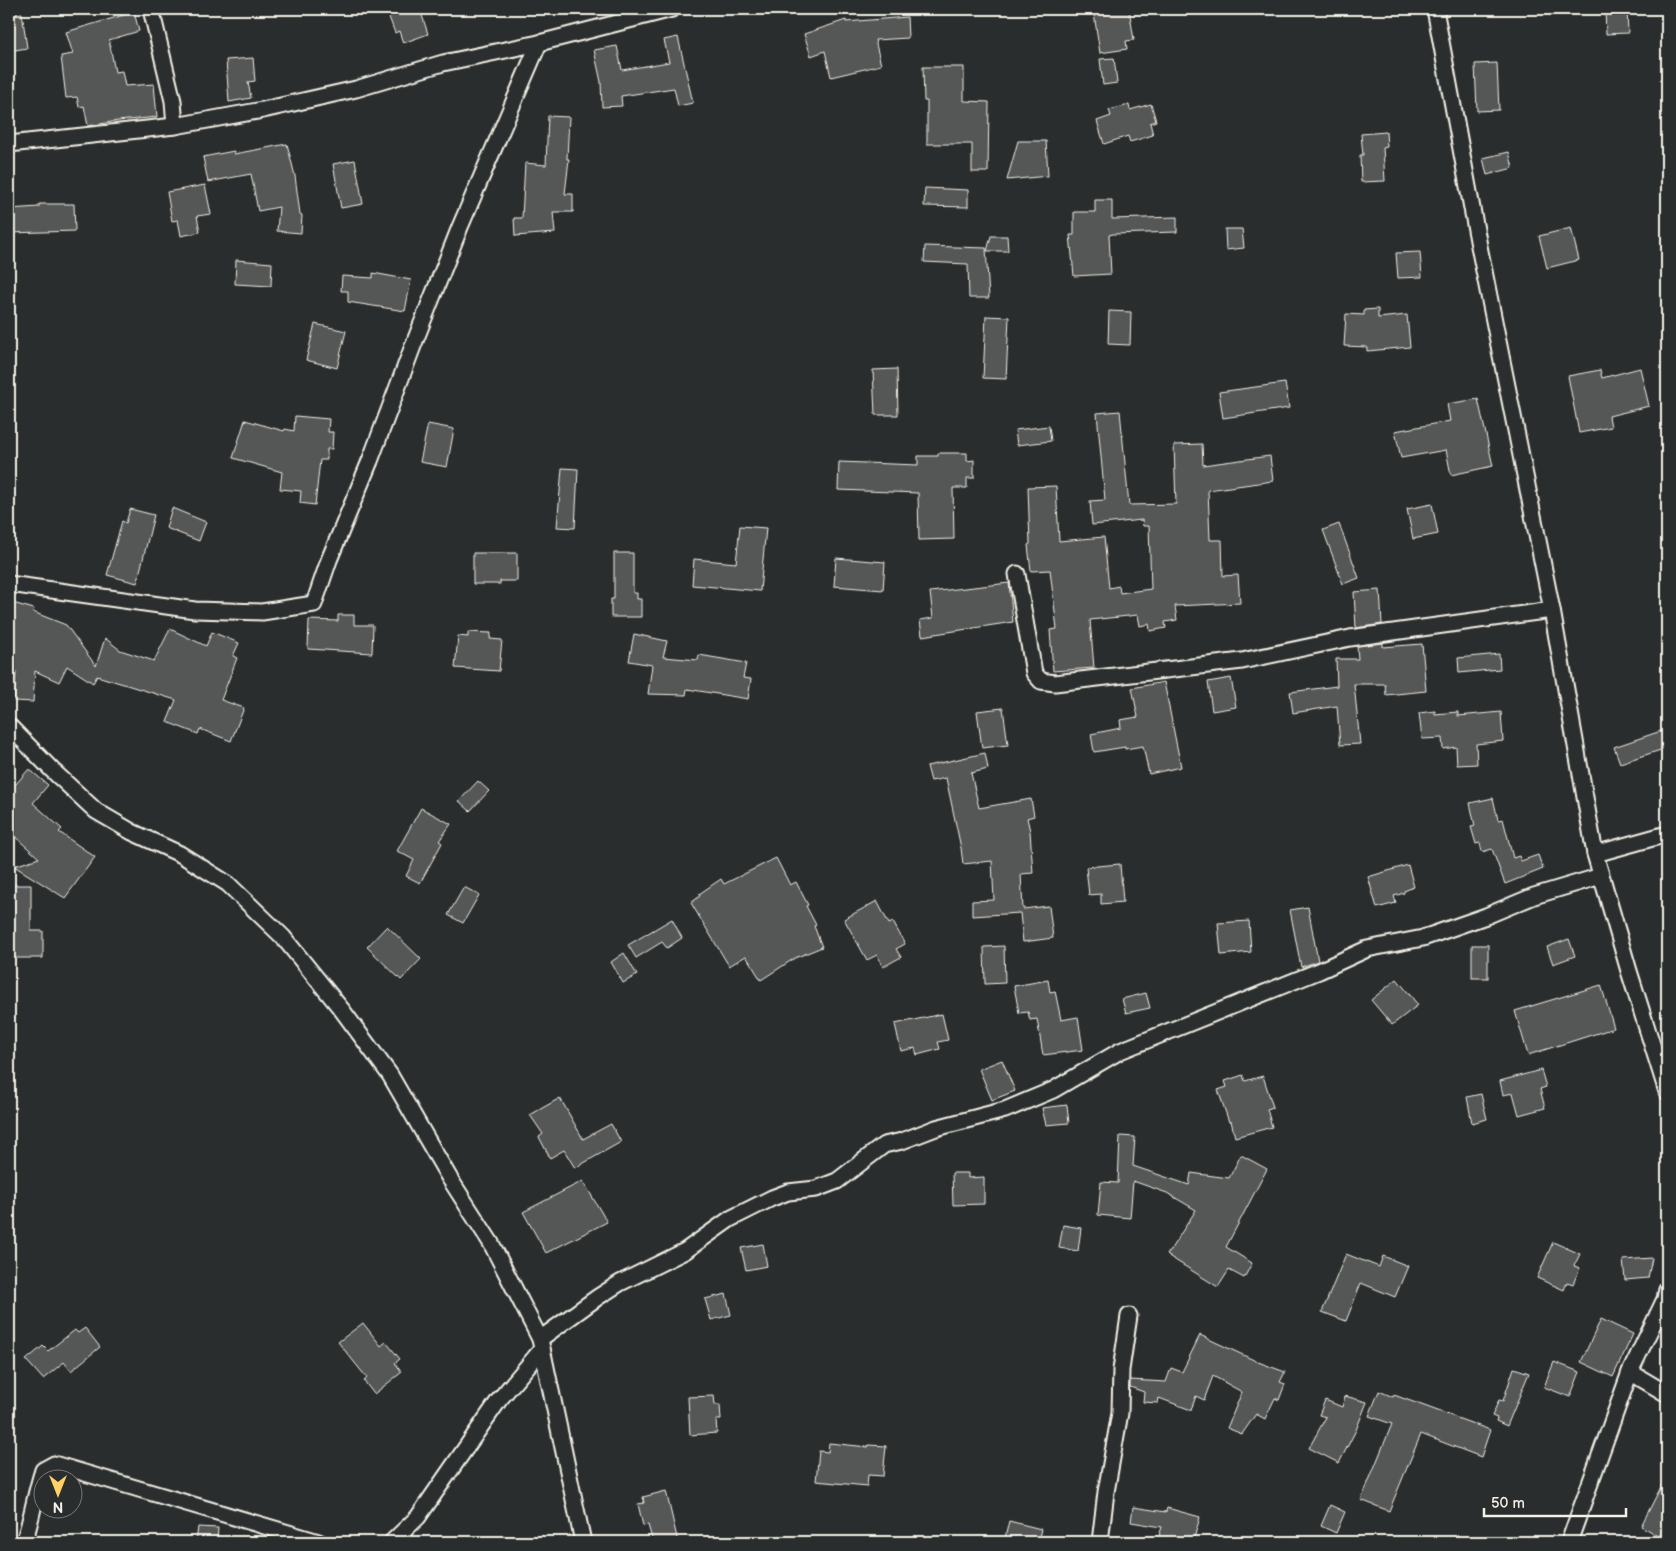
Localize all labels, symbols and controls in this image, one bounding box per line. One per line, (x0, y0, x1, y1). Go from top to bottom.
north arrow (32, 1468, 82, 1518)
scale bar (1484, 1486, 1626, 1518)
text: 50 m (1491, 1494, 1525, 1513)
text: N (53, 1498, 63, 1515)

